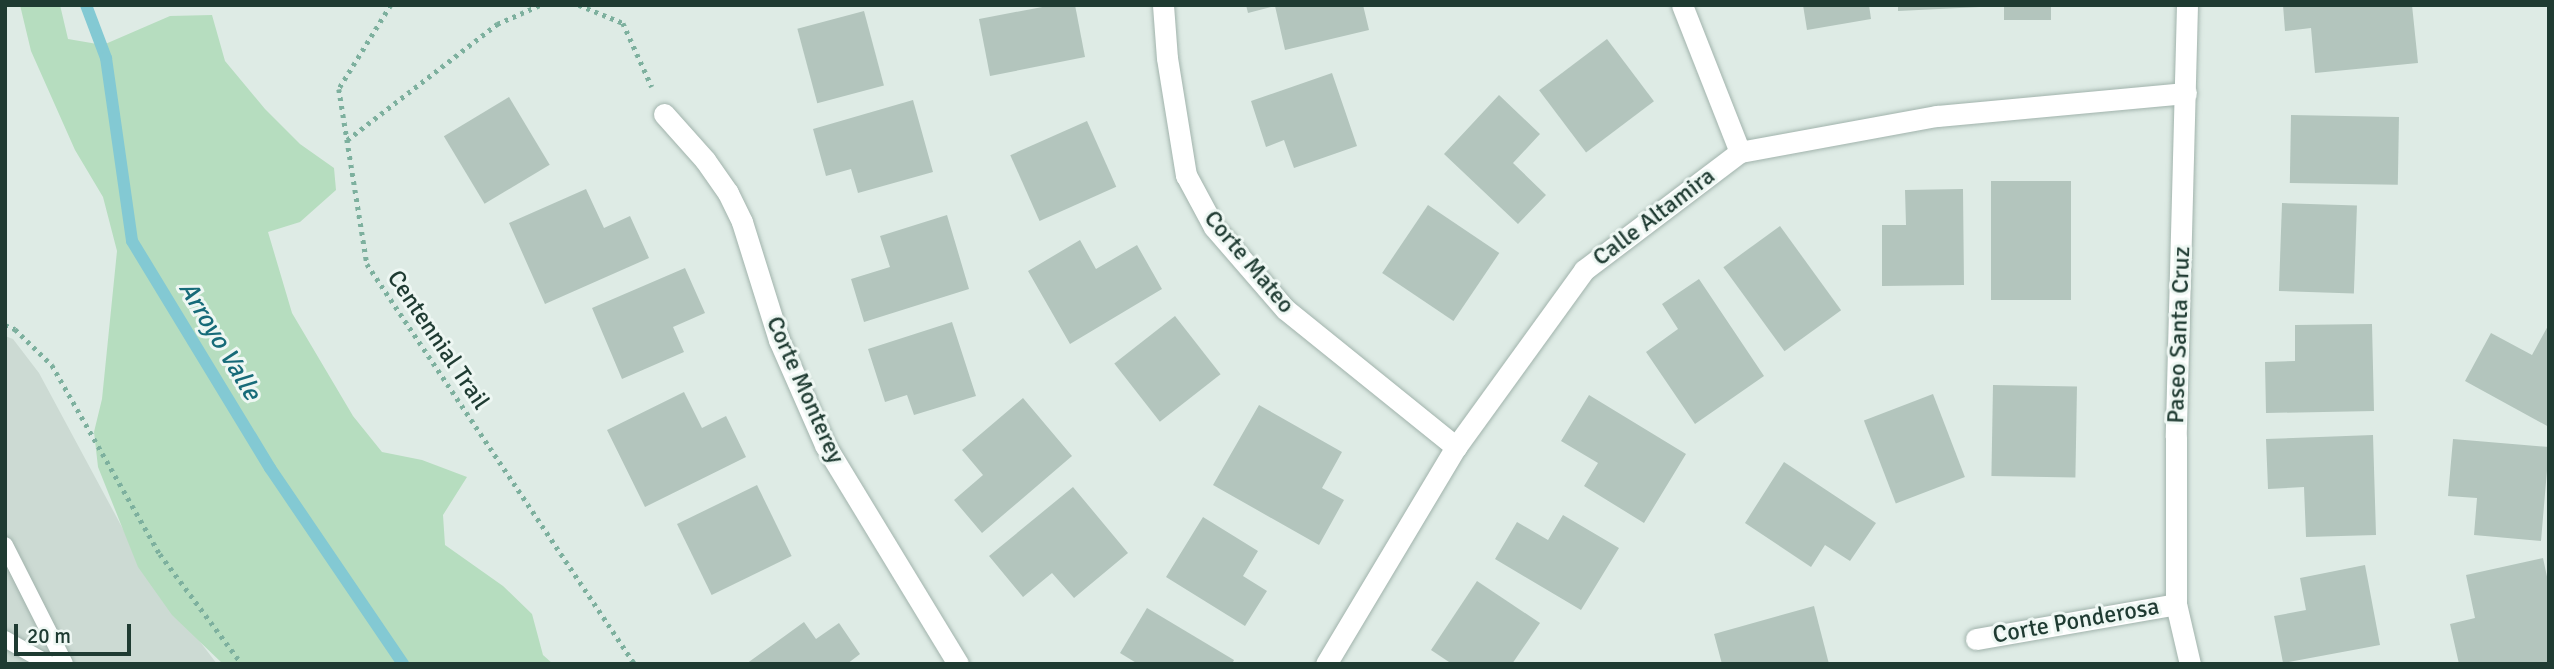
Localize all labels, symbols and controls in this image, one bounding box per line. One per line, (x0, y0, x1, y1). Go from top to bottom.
street label: Calle Altamira (1587, 162, 1721, 272)
street label: Corte Mateo (1198, 205, 1300, 319)
street label: Paseo Santa Cruz (2162, 246, 2196, 424)
street label: Centennial Trail (381, 265, 495, 415)
water label: Arroyo Valle (171, 276, 267, 406)
street label: Corte Monterey (760, 312, 850, 468)
street label: Corte Ponderosa (1991, 592, 2161, 650)
scale bar (18, 610, 135, 654)
text: 20 m (27, 623, 71, 649)

